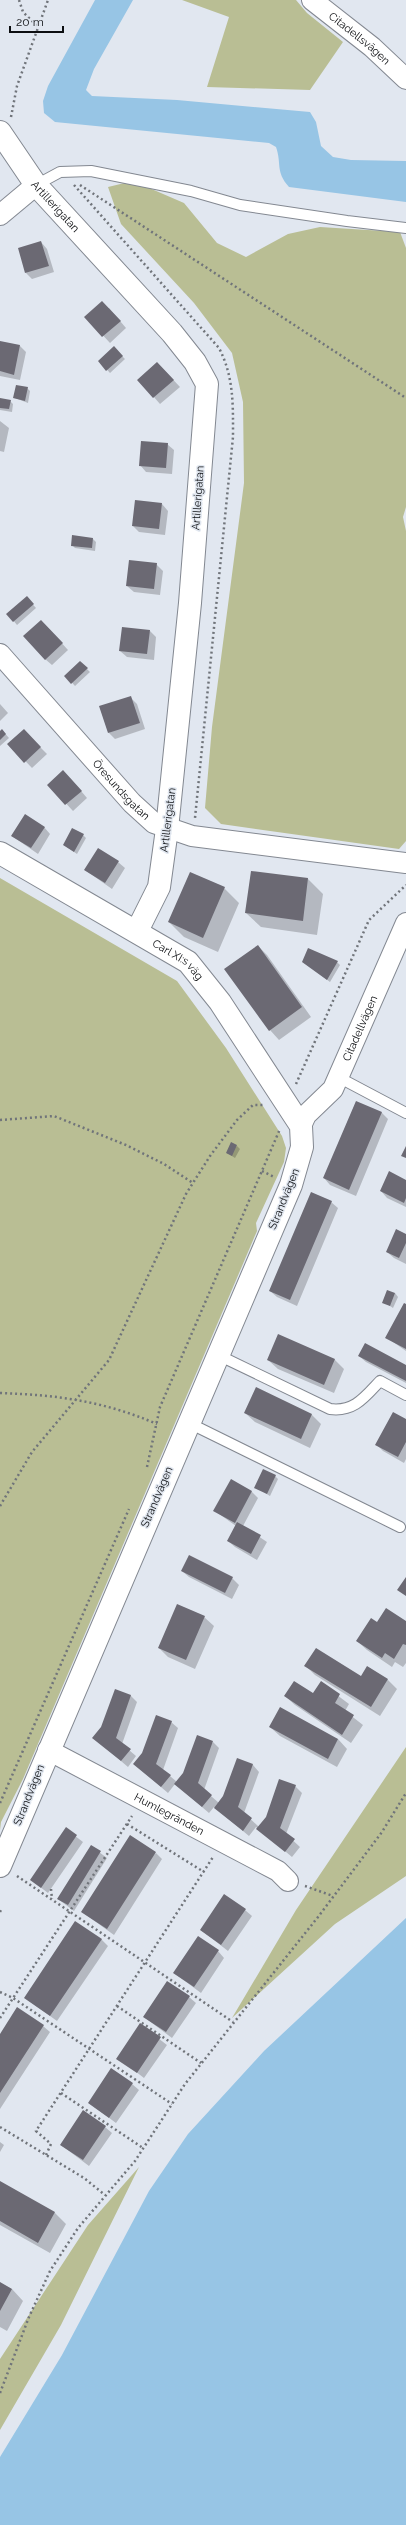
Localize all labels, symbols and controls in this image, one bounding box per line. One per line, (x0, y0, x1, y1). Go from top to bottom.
scale bar (10, 8, 63, 34)
street label: Citadellsvägen (326, 9, 393, 67)
text: 20 m (16, 15, 44, 29)
street label: Artillerigatan (29, 178, 82, 235)
street label: Artillerigatan (189, 465, 207, 531)
street label: Öresundsgatan (90, 757, 153, 822)
street label: Artillerigatan (158, 787, 178, 853)
street label: Carl XI:s väg (150, 936, 206, 983)
street label: Citadellvägen (340, 993, 380, 1063)
street label: Strandvägen (266, 1167, 302, 1231)
street label: Strandvägen (138, 1465, 176, 1529)
street label: Strandvägen (11, 1763, 47, 1827)
street label: Humlegränden (132, 1790, 206, 1837)

